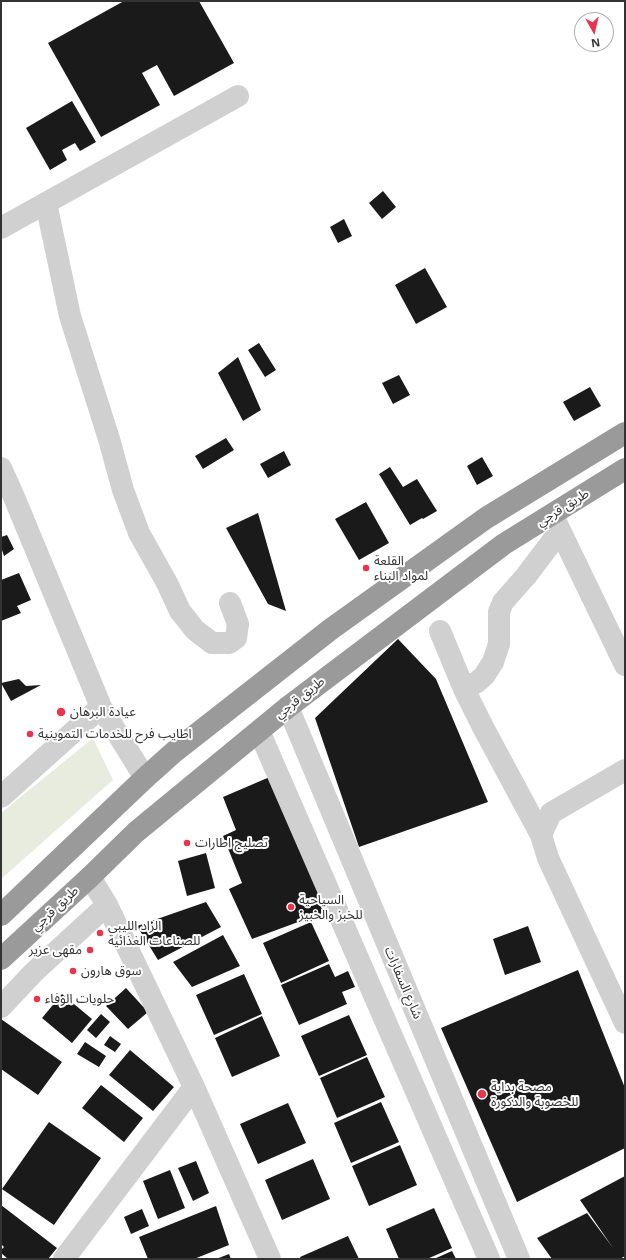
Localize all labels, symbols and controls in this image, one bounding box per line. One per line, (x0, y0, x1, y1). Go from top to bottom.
north arrow (574, 12, 614, 52)
text: N (590, 35, 601, 51)
street label: طريق قرجي (534, 486, 592, 530)
place label: القلعة لمواد البناء (374, 553, 428, 584)
marker: القلعة لمواد البناء (361, 563, 371, 573)
street label: طريق قرجي (272, 674, 328, 722)
place label: عيادة البرهان (70, 704, 136, 720)
marker: عيادة البرهان (55, 706, 67, 718)
place label: اطايب فرح للخدمات التموينية (38, 726, 192, 742)
marker: اطايب فرح للخدمات التموينية (25, 729, 35, 739)
place label: تصليح اطارات (195, 835, 268, 851)
marker: تصليح اطارات (182, 838, 192, 848)
street label: طريق قرجي (28, 883, 82, 935)
place label: السياحية للخبز والخبيز (299, 892, 363, 923)
marker: السياحية للخبز والخبيز (286, 902, 296, 912)
place label: الزاد الليبي للصناعات الغذائية (108, 918, 200, 949)
marker: الزاد الليبي للصناعات الغذائية (95, 928, 105, 938)
place label: مقهى عزير (29, 942, 82, 958)
marker: مقهى عزير (85, 945, 95, 955)
street label: شارع السفارات (381, 945, 425, 1021)
place label: سوق هارون (81, 963, 141, 979)
marker: سوق هارون (68, 966, 78, 976)
place label: حلويات الوفاء (45, 991, 114, 1007)
marker: حلويات الوفاء (32, 994, 42, 1004)
place label: مصحة بداية للخصوبة والدكورة (491, 1079, 578, 1110)
marker: مصحة بداية للخصوبة والدكورة (476, 1088, 488, 1100)

